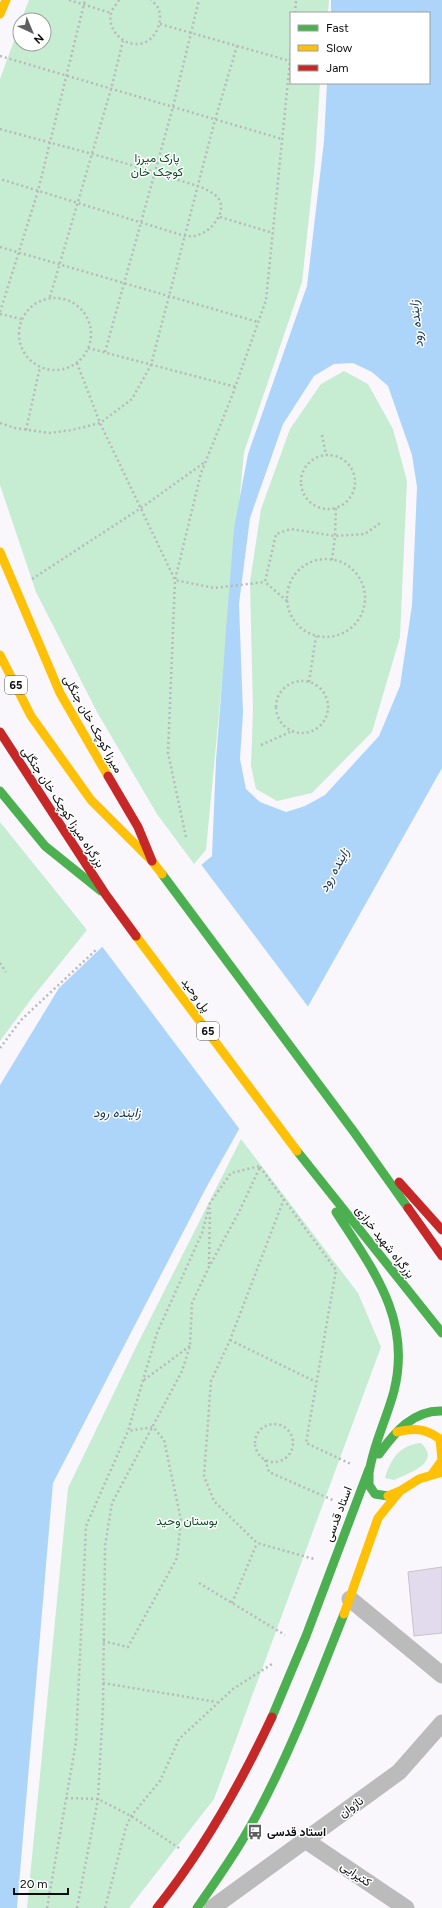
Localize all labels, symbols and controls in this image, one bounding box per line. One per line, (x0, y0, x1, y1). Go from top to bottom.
north arrow (12, 12, 52, 52)
legend (290, 12, 430, 84)
text: Fast (326, 21, 349, 35)
text: N (31, 31, 46, 46)
text: Slow (326, 41, 353, 55)
text: Jam (326, 61, 349, 75)
park label: پارک میرزا کوچک خان (131, 151, 183, 180)
water label: زاینده رود (406, 299, 427, 348)
street label: میرزا کوچک خان جنگلی (59, 673, 126, 776)
road number: 65 (5, 676, 27, 694)
street label: بزرگراه میرزا کوچک خان جنگلی (18, 744, 107, 871)
water label: زاینده رود (316, 845, 353, 895)
street label: پل وحید (178, 975, 213, 1015)
road number: 65 (197, 1022, 219, 1040)
water label: زاینده رود (93, 1105, 141, 1121)
street label: بزرگراه شهید خرازی (352, 1203, 418, 1282)
street label: استاد قدسی (321, 1485, 356, 1544)
park label: بوستان وحید (156, 1514, 218, 1529)
street label: ناژوان (336, 1793, 367, 1821)
bus stop icon: استاد قدسی (246, 1823, 264, 1841)
place label: استاد قدسی (267, 1825, 326, 1839)
street label: کتیرایی (337, 1859, 374, 1890)
scale bar (14, 1870, 68, 1896)
text: 20 m (20, 1877, 48, 1891)

